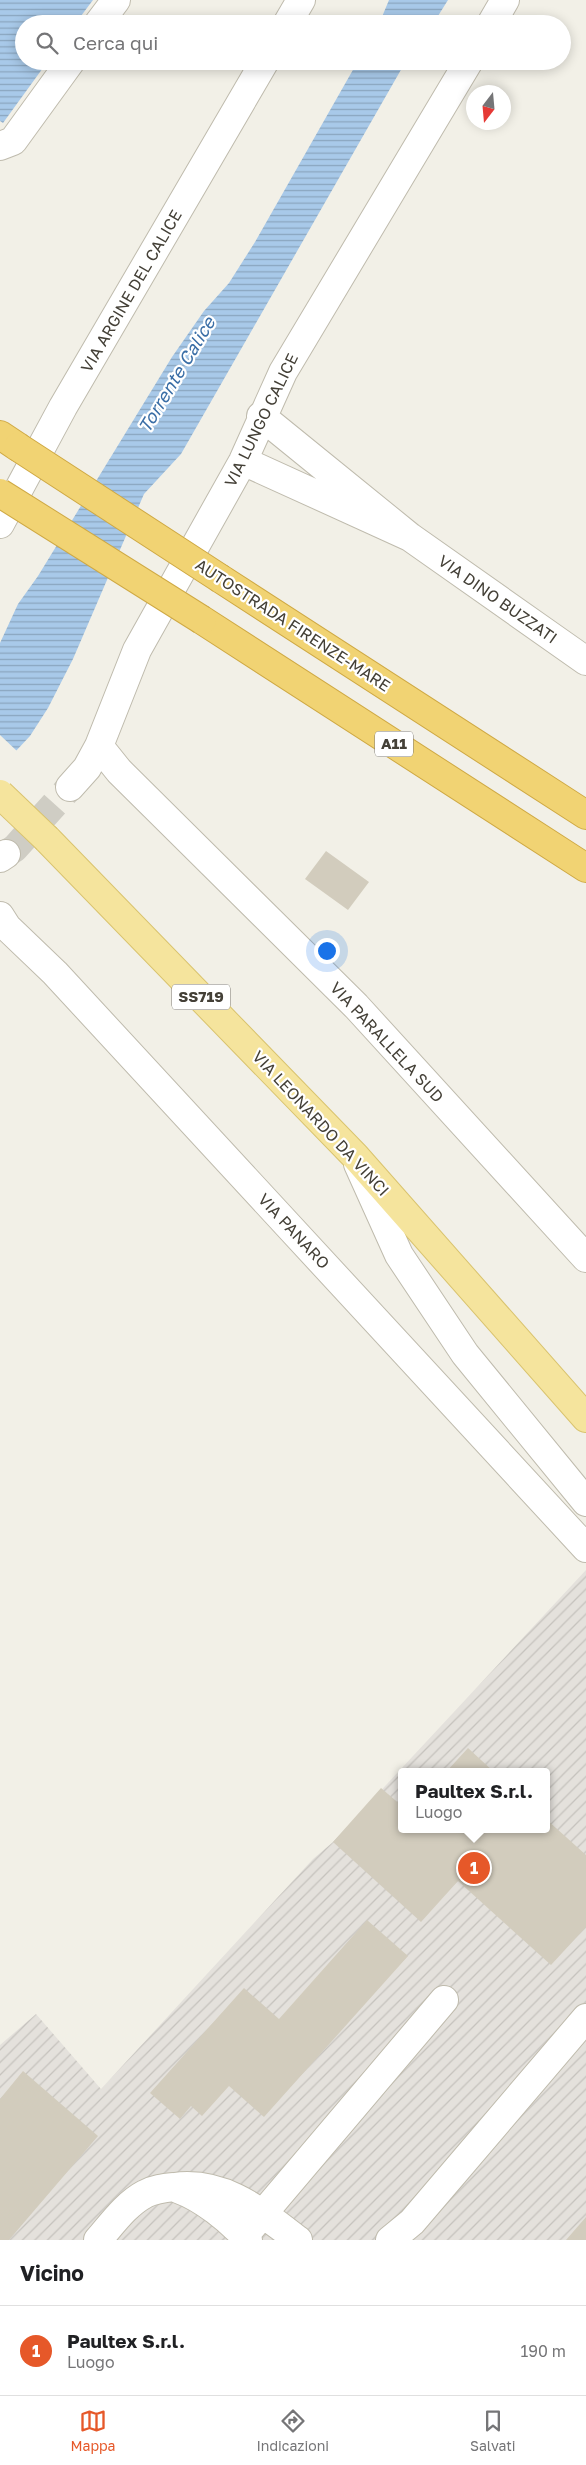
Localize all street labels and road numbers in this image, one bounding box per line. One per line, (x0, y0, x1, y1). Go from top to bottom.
street label: VIA ARGINE DEL CALICE (76, 206, 186, 376)
street label: VIA LUNGO CALICE (220, 350, 302, 490)
street label: VIA DINO BUZZATI (435, 550, 561, 648)
street label: AUTOSTRADA FIRENZE-MARE (192, 554, 394, 696)
road number: A11 (375, 732, 413, 756)
street label: VIA PARALLELA SUD (326, 978, 448, 1106)
road number: SS719 (172, 984, 230, 1010)
street label: VIA LEONARDO DA VINCI (248, 1046, 394, 1200)
street label: VIA PANARO (254, 1189, 334, 1273)

